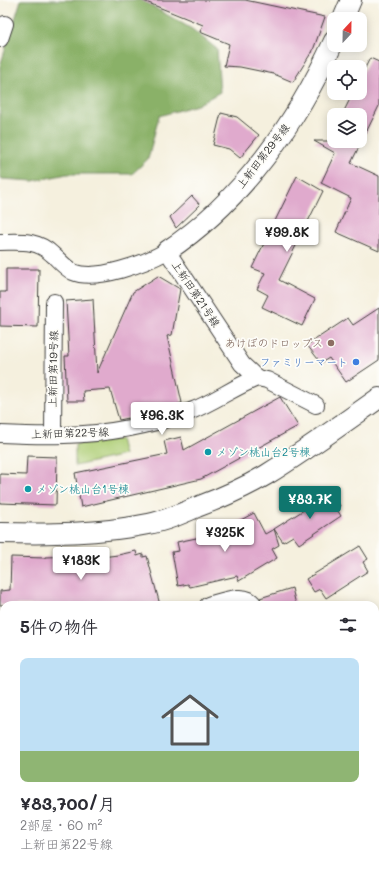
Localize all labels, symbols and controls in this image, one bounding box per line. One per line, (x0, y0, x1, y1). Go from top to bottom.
north arrow (327, 12, 367, 52)
map controls (327, 12, 367, 148)
button: locate (327, 60, 367, 100)
button: layers (327, 108, 367, 148)
street label: 上新田第29号線 (232, 120, 293, 191)
pin: ¥99.8K (254, 219, 320, 253)
text: ¥99.8K (265, 223, 309, 240)
street label: 上新田第21号線 (169, 258, 224, 330)
street label: 上新田第19号線 (44, 330, 61, 408)
place label: あけぼのドロップス (224, 335, 323, 350)
marker: あけぼのドロップス (326, 338, 336, 348)
place label: ファミリーマート (260, 354, 348, 369)
marker: ファミリーマート (351, 357, 361, 367)
pin: ¥96.3K (129, 402, 195, 436)
text: ¥96.3K (140, 406, 184, 423)
street label: 上新田第22号線 (31, 424, 109, 441)
place label: メゾン桃山台2号棟 (216, 444, 310, 459)
marker: メゾン桃山台2号棟 (203, 447, 213, 457)
place label: メゾン桃山台1号棟 (36, 481, 129, 496)
marker: メゾン桃山台1号棟 (23, 484, 33, 494)
pin: ¥83.7K (277, 486, 343, 520)
text: ¥83.7K (288, 490, 332, 507)
pin: ¥325K (197, 519, 253, 553)
text: ¥325K (205, 523, 245, 540)
pin: ¥183K (53, 547, 109, 581)
text: ¥183K (62, 551, 100, 568)
icon: filters (337, 614, 359, 636)
text: 5件の物件 (20, 615, 98, 637)
icon: home (154, 684, 226, 756)
text: ¥83,700/月 (20, 792, 115, 814)
text: 2部屋 · 60 m² (20, 816, 103, 833)
text: 上新田第22号線 (20, 835, 112, 852)

